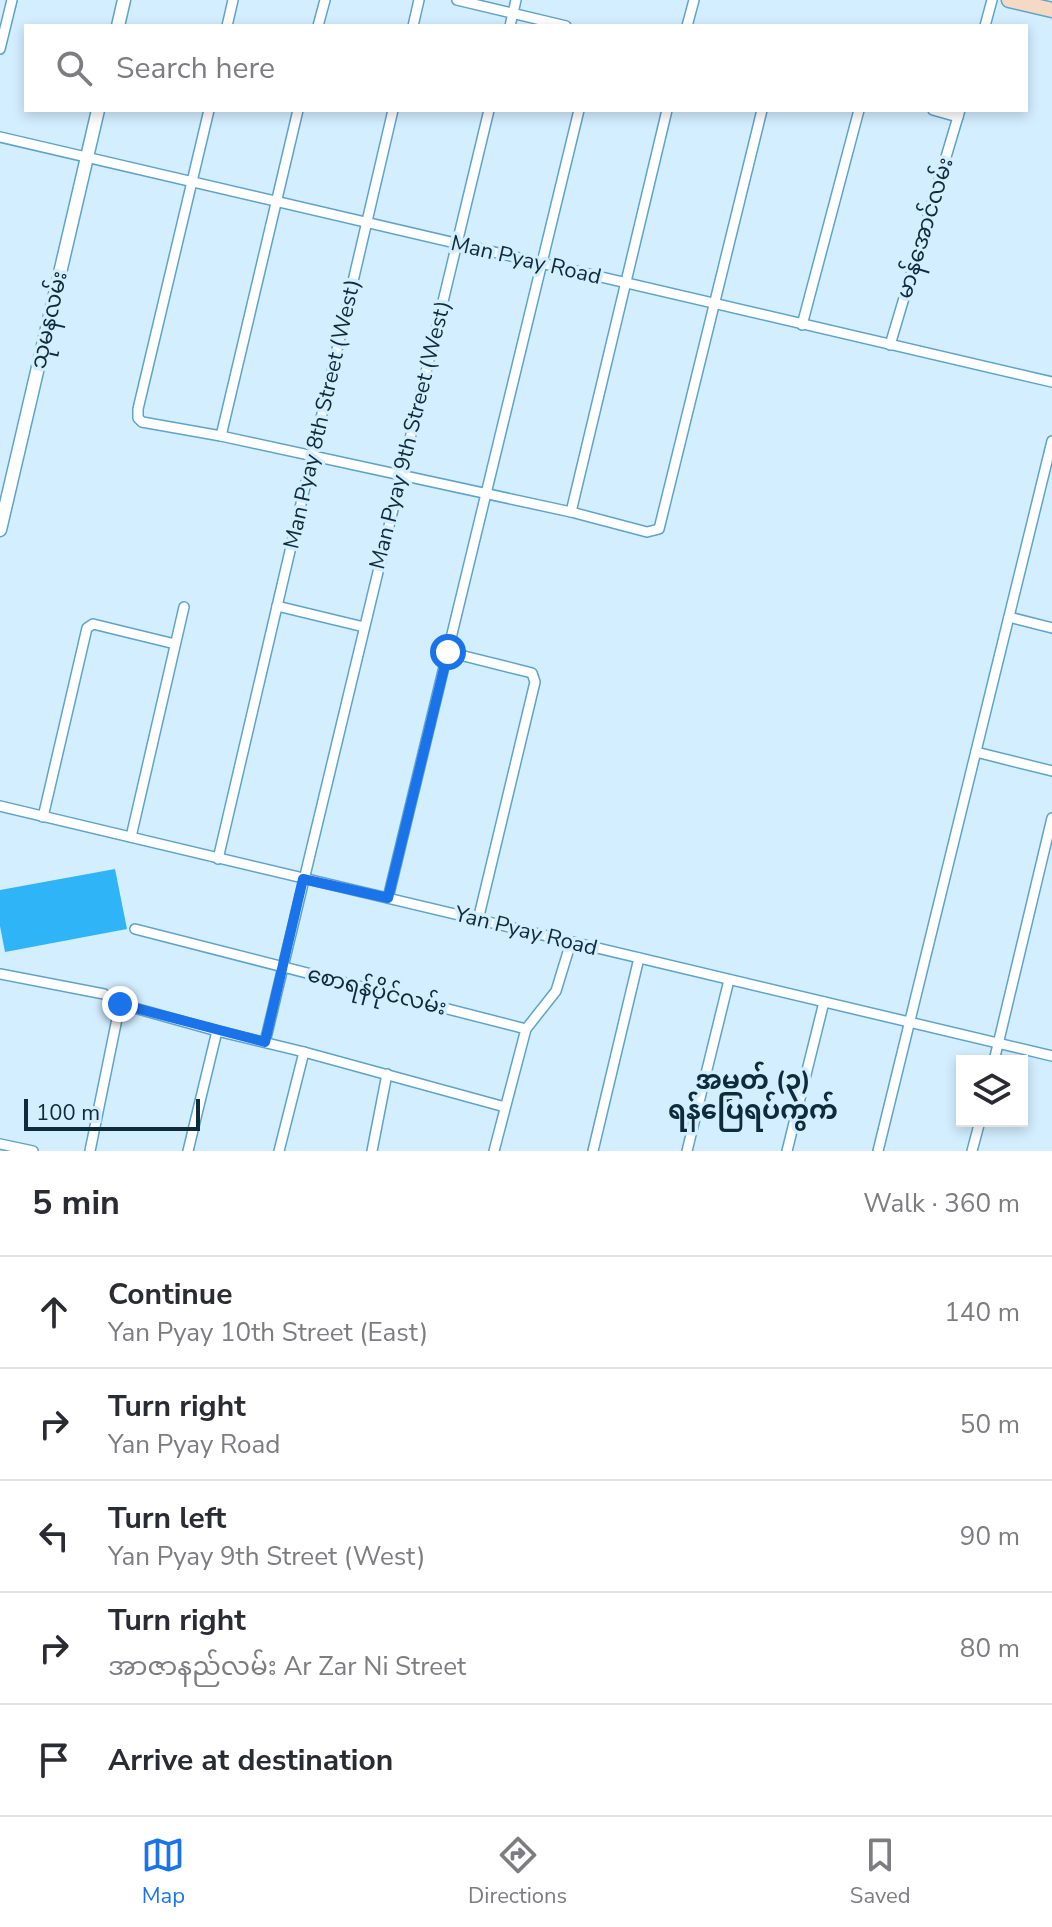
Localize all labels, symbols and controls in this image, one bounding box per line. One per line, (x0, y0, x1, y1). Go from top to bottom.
search box (24, 24, 1028, 112)
icon: search (52, 46, 96, 90)
text: Search here (116, 48, 275, 89)
street label: မာန်အောင်လမ်း (888, 153, 963, 303)
street label: Man Pyay Road (448, 228, 604, 292)
street label: သုမနလမ်း (22, 268, 77, 372)
street label: Man Pyay 8th Street (West) (276, 276, 368, 552)
street label: Man Pyay 9th Street (West) (362, 297, 458, 573)
route start (430, 634, 466, 670)
street label: Yan Pyay Road (451, 899, 600, 963)
street label: စောရန်ပိုင်လမ်း (304, 958, 450, 1025)
route end (102, 986, 138, 1022)
map controls (956, 1055, 1028, 1127)
button: layers (956, 1055, 1028, 1127)
district label: အမှတ် (၃) ရန်ပြေရပ်ကွက် (668, 1061, 838, 1132)
scale bar (24, 1095, 200, 1131)
text: 100 m (36, 1098, 100, 1128)
text: 5 min (32, 1180, 120, 1226)
text: Walk · 360 m (863, 1186, 1020, 1221)
text: Continue (108, 1274, 233, 1315)
icon: ahead (32, 1290, 76, 1334)
text: 140 m (944, 1295, 1020, 1330)
text: Yan Pyay 10th Street (East) (108, 1315, 428, 1350)
text: Turn right (108, 1386, 246, 1427)
icon: right (32, 1402, 76, 1446)
text: 50 m (960, 1407, 1020, 1442)
text: Yan Pyay Road (108, 1427, 280, 1462)
text: Turn left (108, 1498, 226, 1539)
icon: left (32, 1514, 76, 1558)
text: 90 m (960, 1519, 1020, 1554)
text: Yan Pyay 9th Street (West) (108, 1539, 426, 1574)
text: Turn right (108, 1600, 246, 1641)
icon: right (32, 1626, 76, 1670)
text: 80 m (960, 1631, 1020, 1666)
text: အာဇာနည်လမ်း Ar Zar Ni Street (108, 1649, 466, 1684)
icon: arrive (32, 1738, 76, 1782)
text: Arrive at destination (108, 1740, 393, 1781)
tab: Map (141, 1833, 185, 1911)
tab: Directions (468, 1833, 567, 1911)
tab: Saved (850, 1833, 911, 1911)

